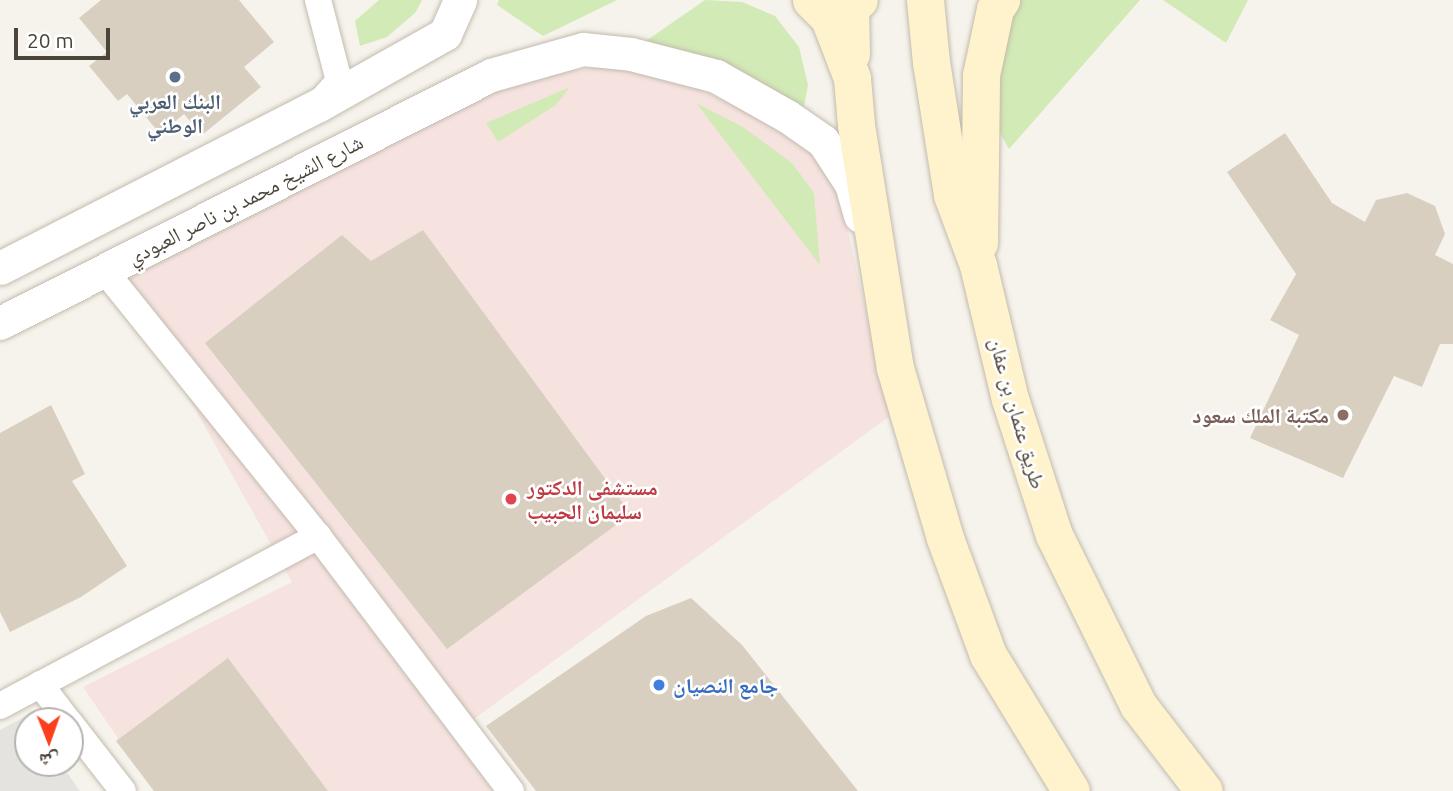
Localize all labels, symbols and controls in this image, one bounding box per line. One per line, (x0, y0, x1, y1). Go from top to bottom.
scale bar (18, 14, 114, 58)
text: 20 m (27, 28, 74, 52)
marker: البنك العربي الوطني (167, 69, 183, 85)
place label: البنك العربي الوطني (129, 88, 221, 138)
street label: شارع الشيخ محمد بن ناصر العبودي (123, 129, 367, 269)
street label: طريق عثمان بن عفان (984, 334, 1052, 492)
place label: مكتبة الملك سعود (1192, 402, 1329, 428)
marker: مكتبة الملك سعود (1335, 407, 1351, 423)
place label: مستشفى الدكتور سليمان الحبيب (527, 474, 658, 524)
marker: مستشفى الدكتور سليمان الحبيب (501, 489, 521, 509)
place label: جامع النصيان (673, 672, 778, 698)
marker: جامع النصيان (651, 677, 667, 693)
north arrow (14, 707, 84, 777)
text: ش (39, 750, 60, 772)

